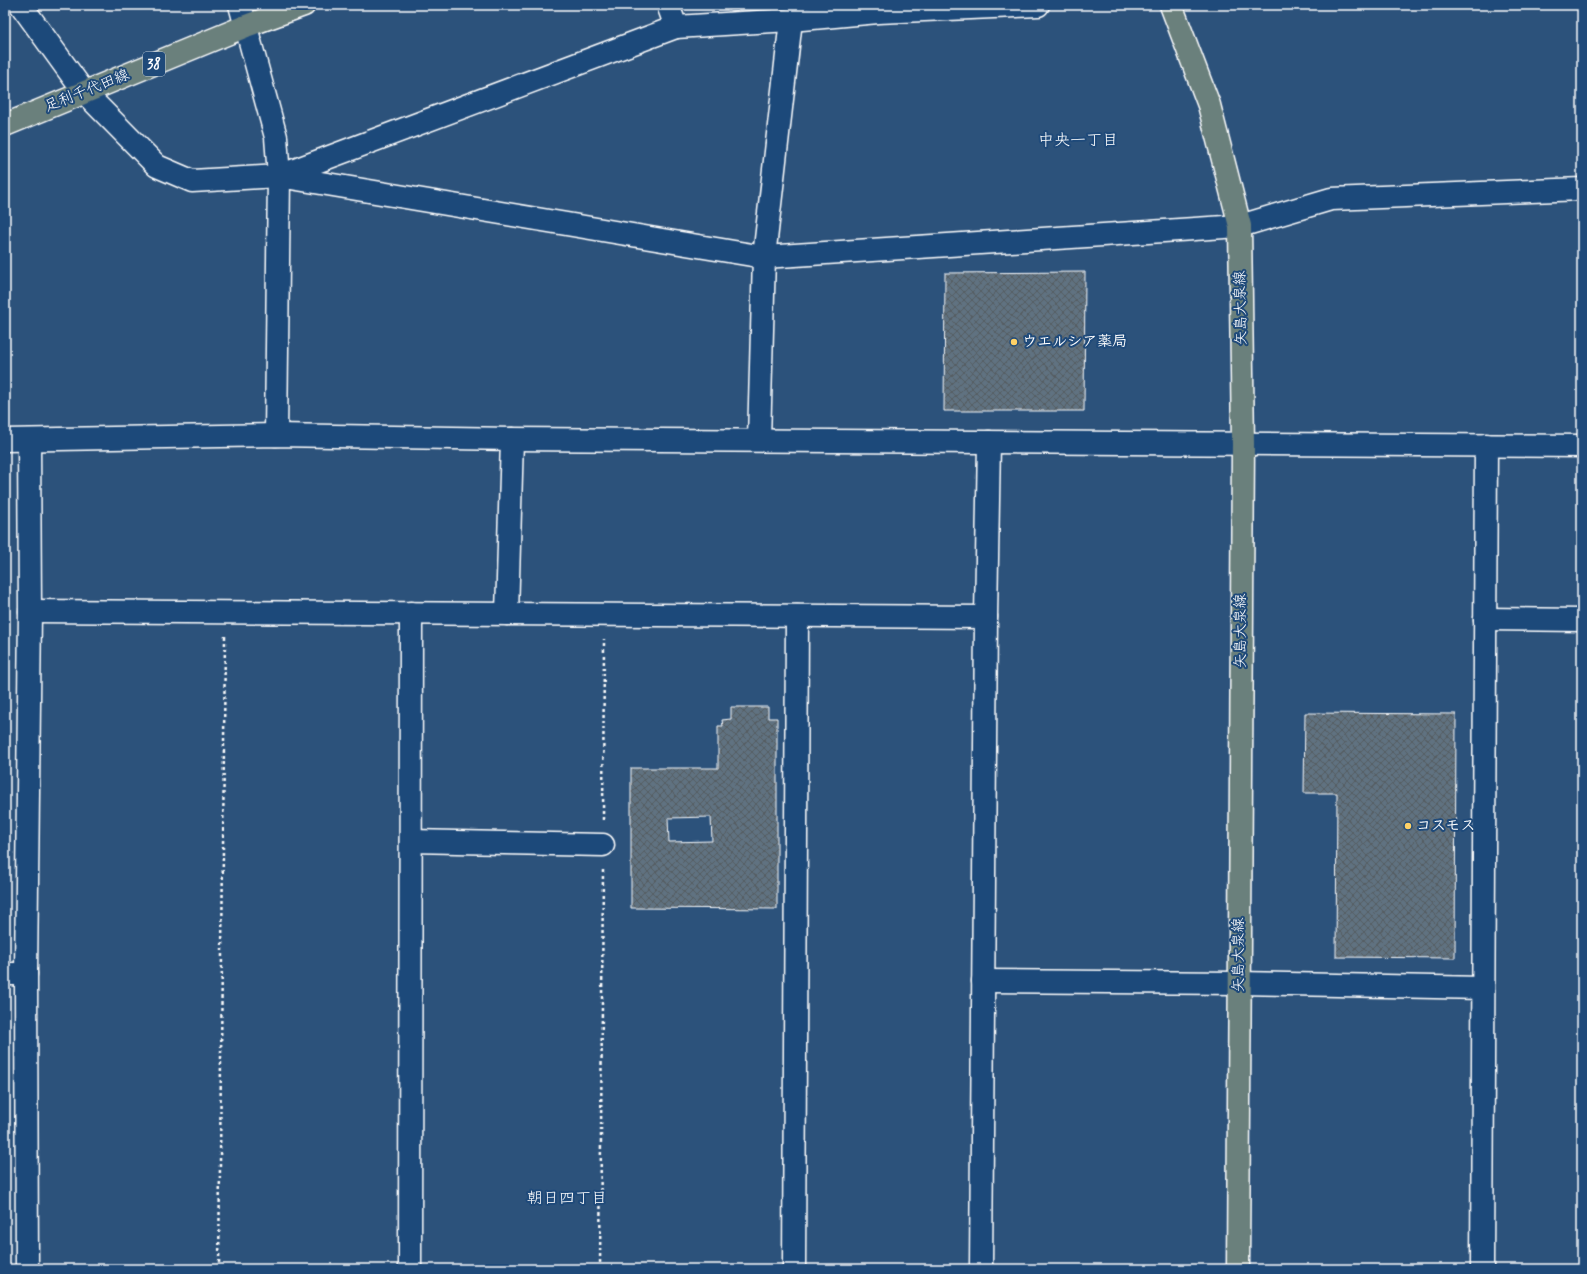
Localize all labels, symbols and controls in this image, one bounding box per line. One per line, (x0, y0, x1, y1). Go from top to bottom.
road number: 38 (143, 52, 165, 76)
street label: 足利千代田線 (42, 65, 132, 117)
district label: 中央一丁目 (1038, 130, 1118, 151)
street label: 矢島大泉線 (1230, 270, 1252, 346)
place label: ウエルシア薬局 (1022, 332, 1127, 352)
marker: ウエルシア薬局 (1009, 337, 1019, 347)
street label: 矢島大泉線 (1231, 593, 1251, 669)
place label: コスモス (1416, 816, 1475, 836)
marker: コスモス (1403, 821, 1413, 831)
street label: 矢島大泉線 (1229, 917, 1249, 993)
district label: 朝日四丁目 (527, 1188, 607, 1209)

